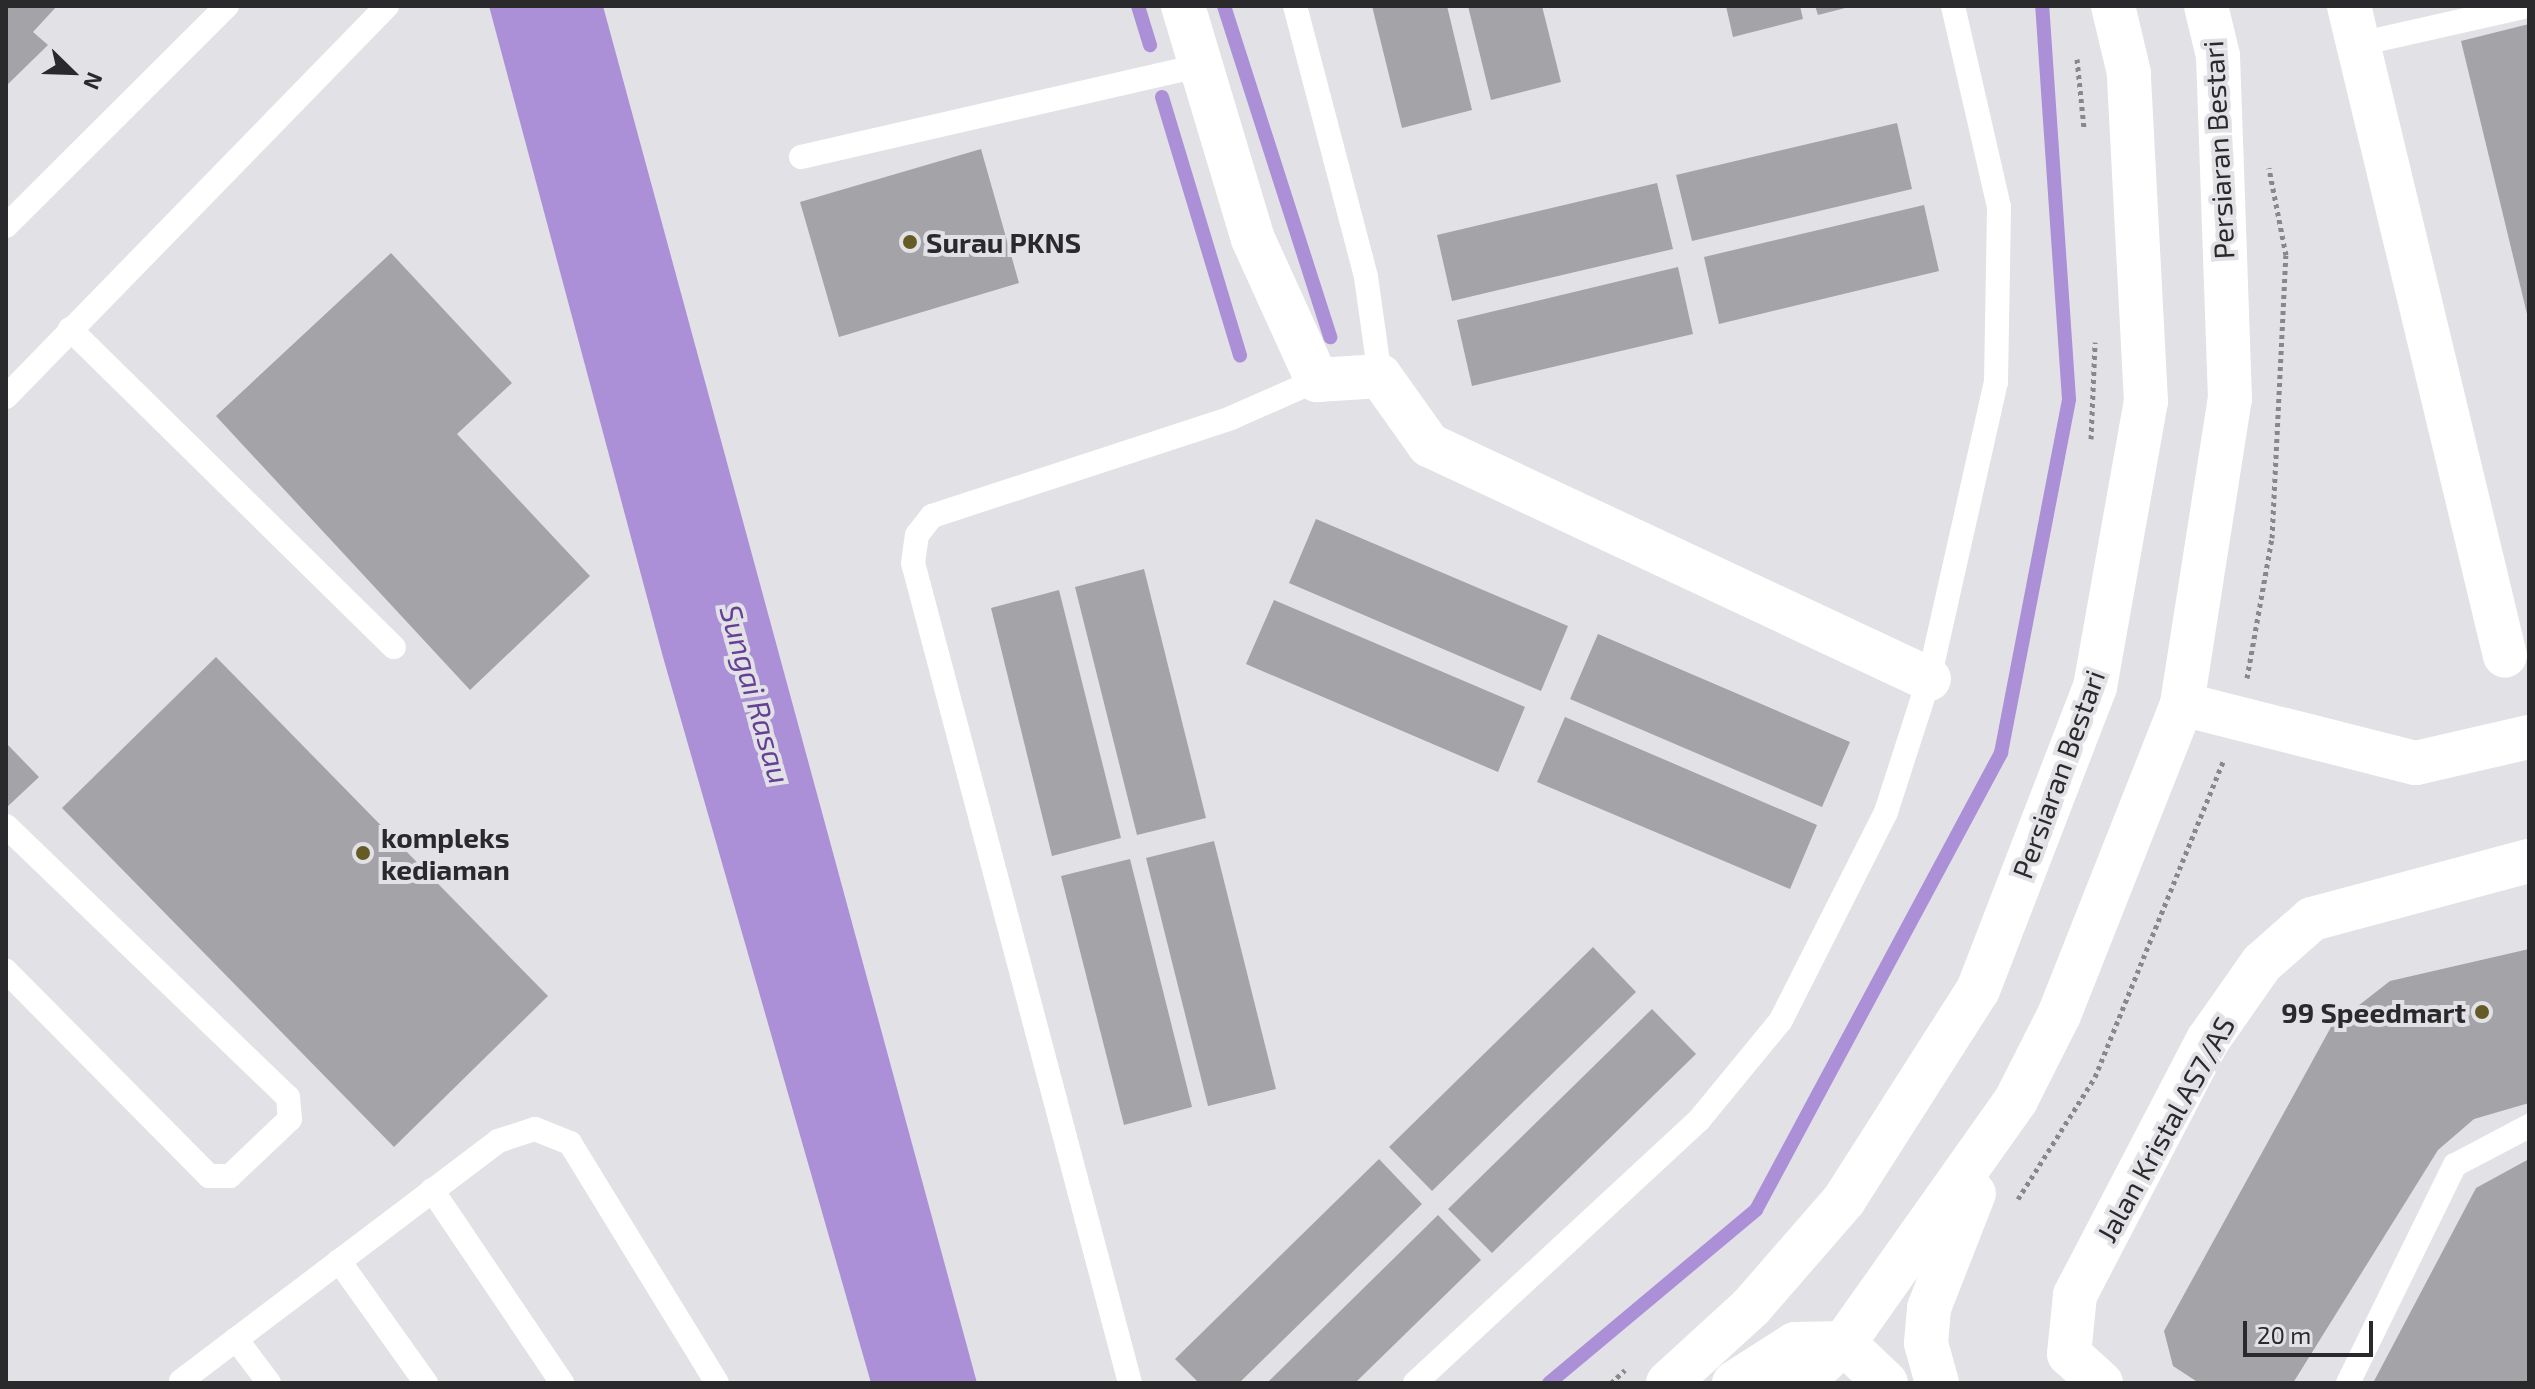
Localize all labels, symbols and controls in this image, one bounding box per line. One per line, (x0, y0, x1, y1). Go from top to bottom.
north arrow (32, 32, 112, 112)
street label: Persiaran Bestari (2195, 40, 2241, 260)
text: N (79, 69, 109, 94)
place label: Surau PKNS (926, 225, 1081, 259)
marker: Surau PKNS (901, 233, 919, 251)
water label: Sungai Rasau (713, 600, 799, 788)
street label: Persiaran Bestari (2005, 665, 2111, 883)
place label: kompleks kediaman (381, 820, 510, 886)
marker: kompleks kediaman (352, 842, 374, 864)
place label: 99 Speedmart (2281, 995, 2466, 1029)
marker: 99 Speedmart (2473, 1003, 2491, 1021)
street label: Jalan Kristal AS7/AS (2089, 1010, 2241, 1248)
scale bar (2247, 1305, 2377, 1355)
text: 20 m (2257, 1320, 2311, 1349)

